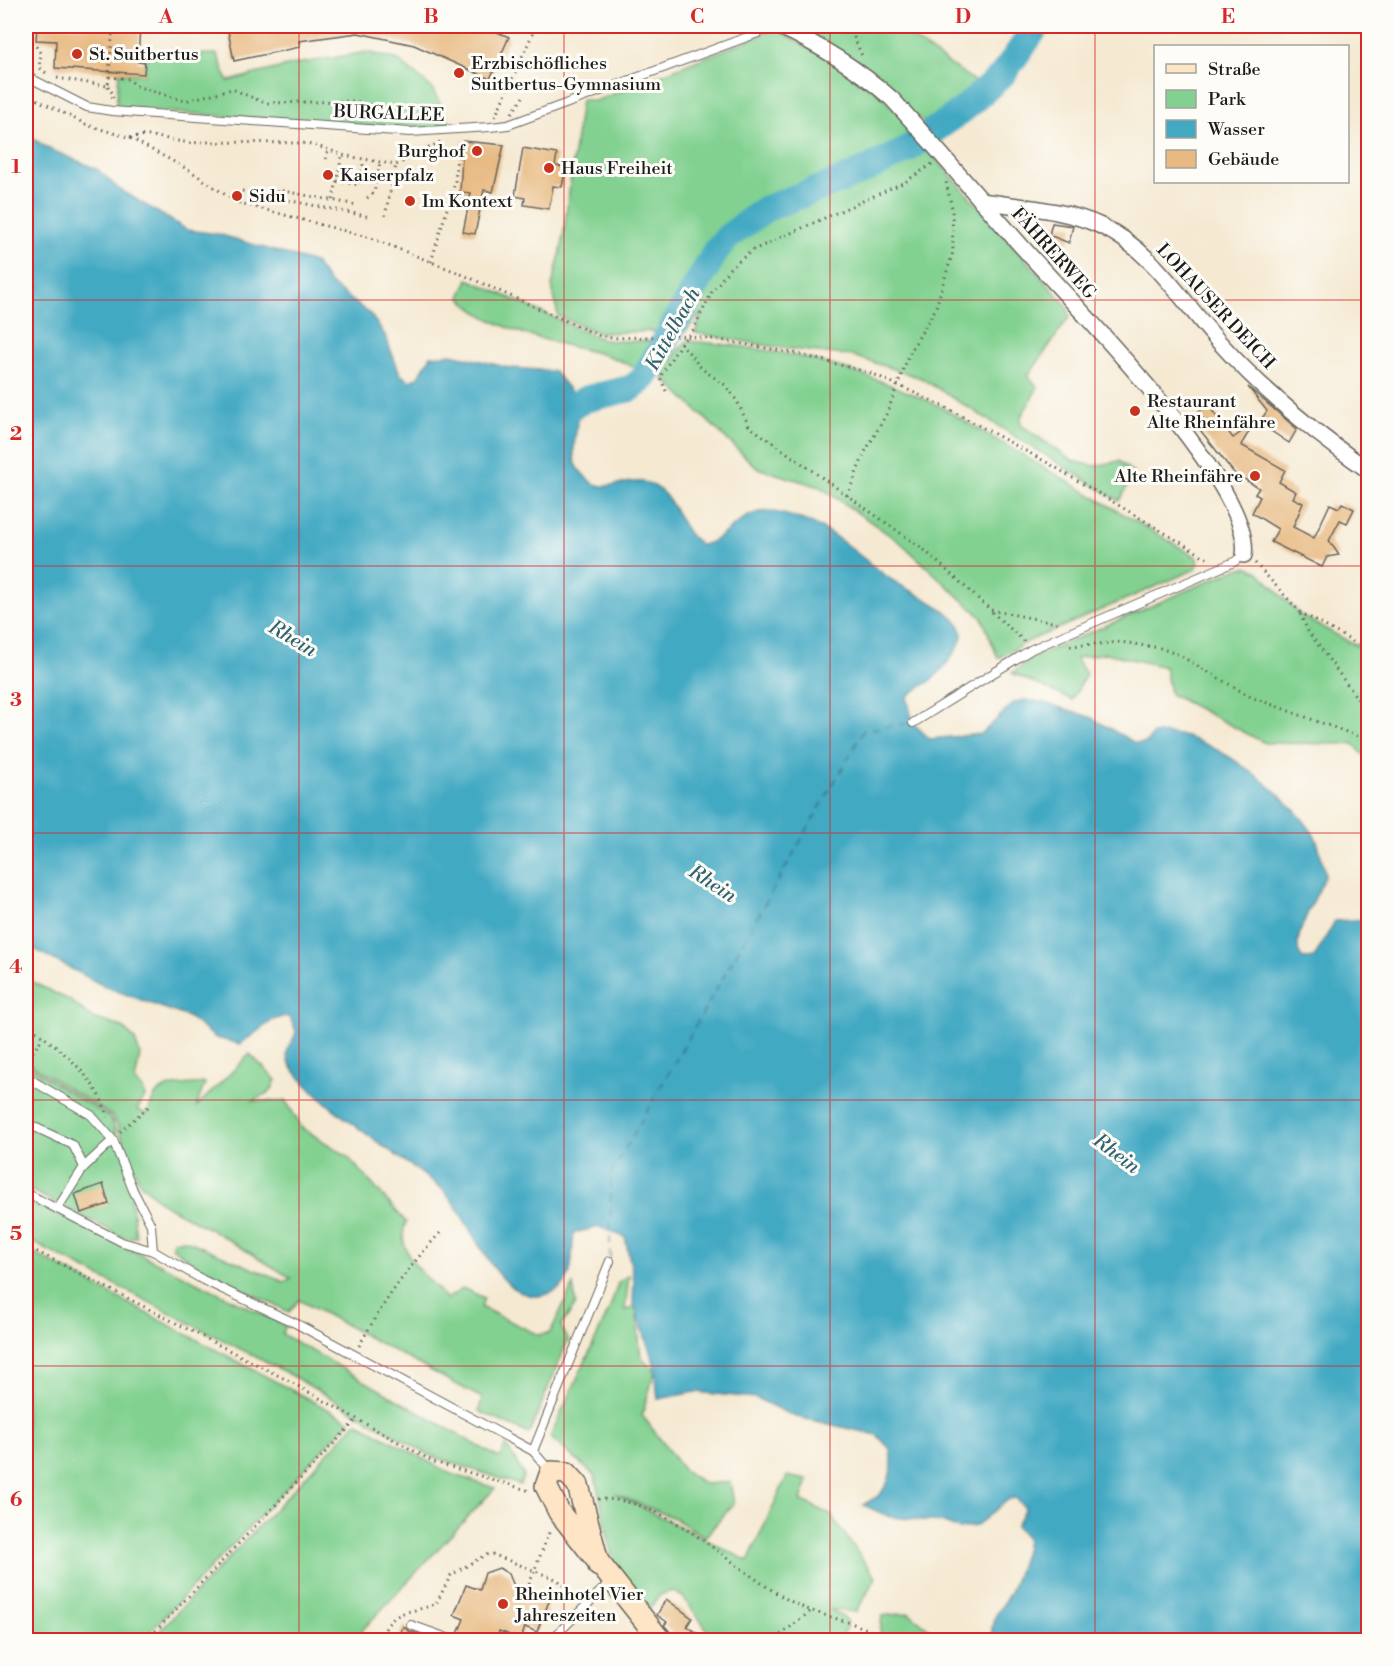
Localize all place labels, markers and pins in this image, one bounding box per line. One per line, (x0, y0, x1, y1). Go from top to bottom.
place label: St. Suitbertus (89, 43, 199, 66)
marker: St. Suitbertus (70, 47, 84, 61)
place label: Erzbischöfliches Suitbertus-Gymnasium (471, 52, 661, 96)
marker: Erzbischöfliches Suitbertus-Gymnasium (452, 66, 466, 80)
place label: Burghof (397, 140, 466, 163)
marker: Burghof (470, 144, 484, 158)
place label: Haus Freiheit (561, 157, 673, 180)
marker: Haus Freiheit (542, 161, 556, 175)
place label: Kaiserpfalz (340, 164, 434, 187)
marker: Kaiserpfalz (321, 168, 335, 182)
place label: Sidu (249, 185, 286, 208)
marker: Sidu (230, 189, 244, 203)
place label: Im Kontext (422, 190, 513, 213)
marker: Im Kontext (403, 194, 417, 208)
place label: Restaurant Alte Rheinfähre (1146, 390, 1276, 434)
marker: Restaurant Alte Rheinfähre (1128, 404, 1142, 418)
place label: Alte Rheinfähre (1113, 465, 1243, 488)
marker: Alte Rheinfähre (1248, 469, 1262, 483)
place label: Rheinhotel Vier Jahreszeiten (514, 1583, 644, 1627)
marker: Rheinhotel Vier Jahreszeiten (496, 1597, 510, 1611)

